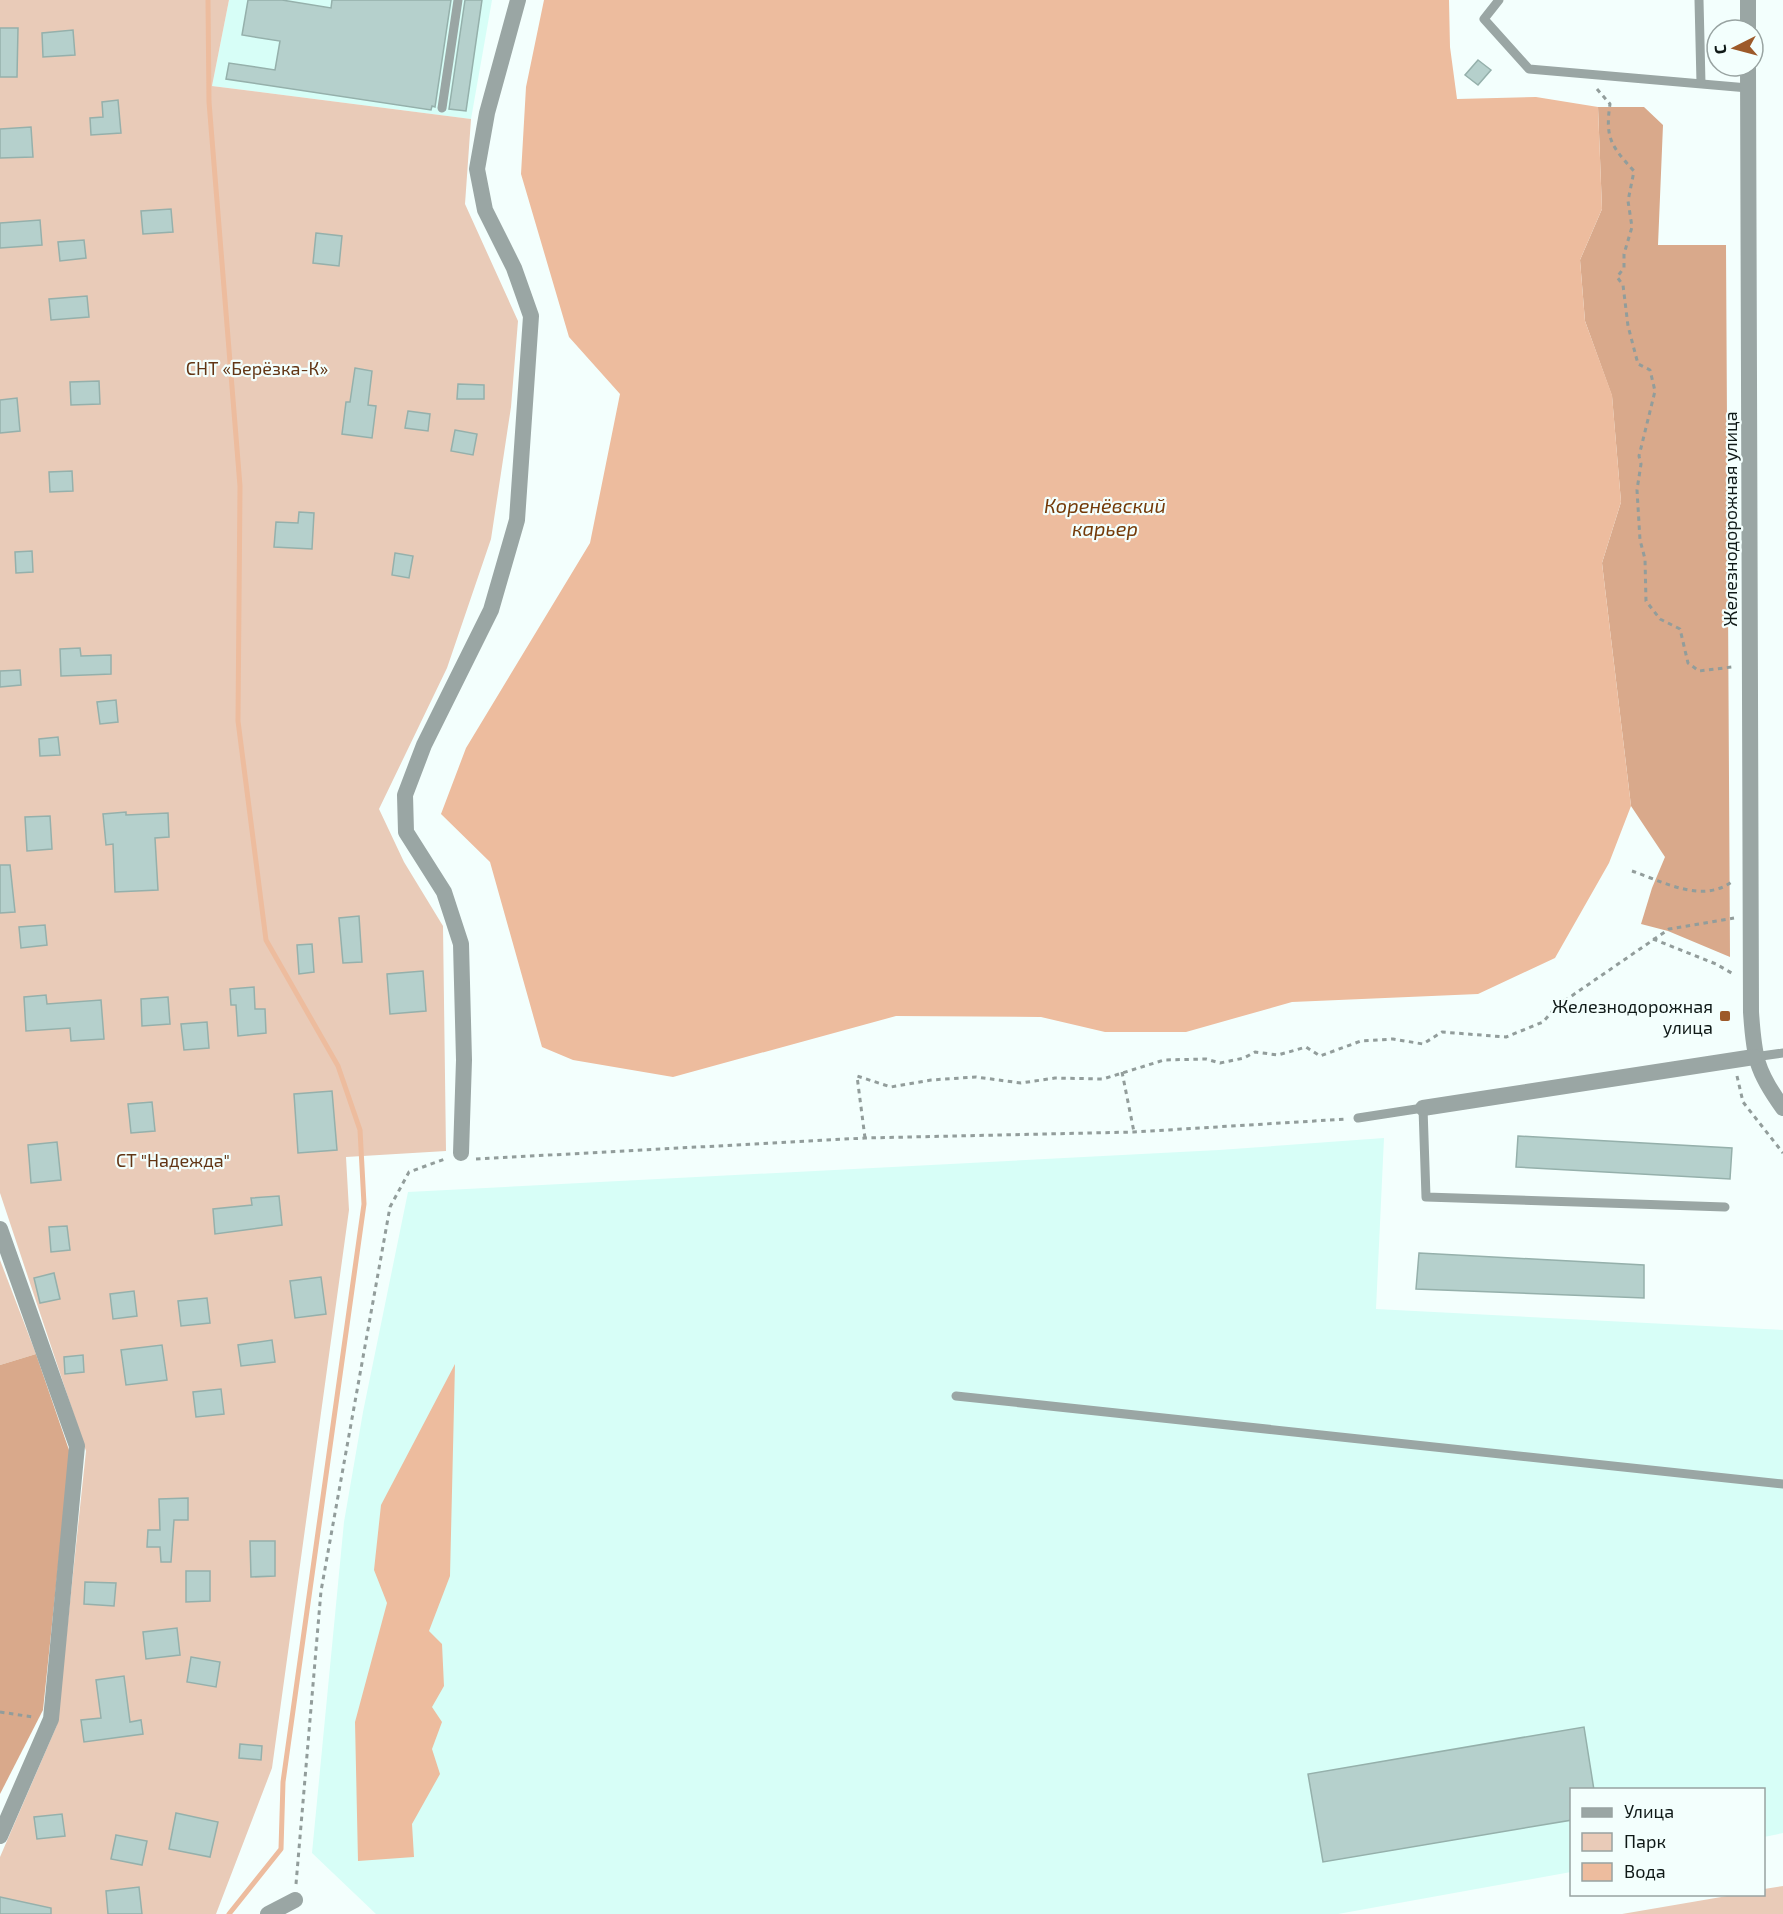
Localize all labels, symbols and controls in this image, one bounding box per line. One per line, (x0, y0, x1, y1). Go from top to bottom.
north arrow (1705, 18, 1765, 78)
text: С (1710, 44, 1730, 55)
park label: СНТ «Берёзка-К» (186, 357, 328, 379)
street label: Железнодорожная улица (1719, 411, 1741, 627)
water label: Коренёвский карьер (1044, 493, 1166, 540)
place label: Железнодорожная улица (1552, 995, 1713, 1038)
marker: Железнодорожная улица (1718, 1009, 1732, 1023)
park label: СТ "Надежда" (116, 1149, 230, 1171)
legend (1570, 1788, 1765, 1896)
text: Улица (1624, 1800, 1674, 1822)
text: Парк (1624, 1830, 1666, 1852)
text: Вода (1624, 1860, 1666, 1882)

